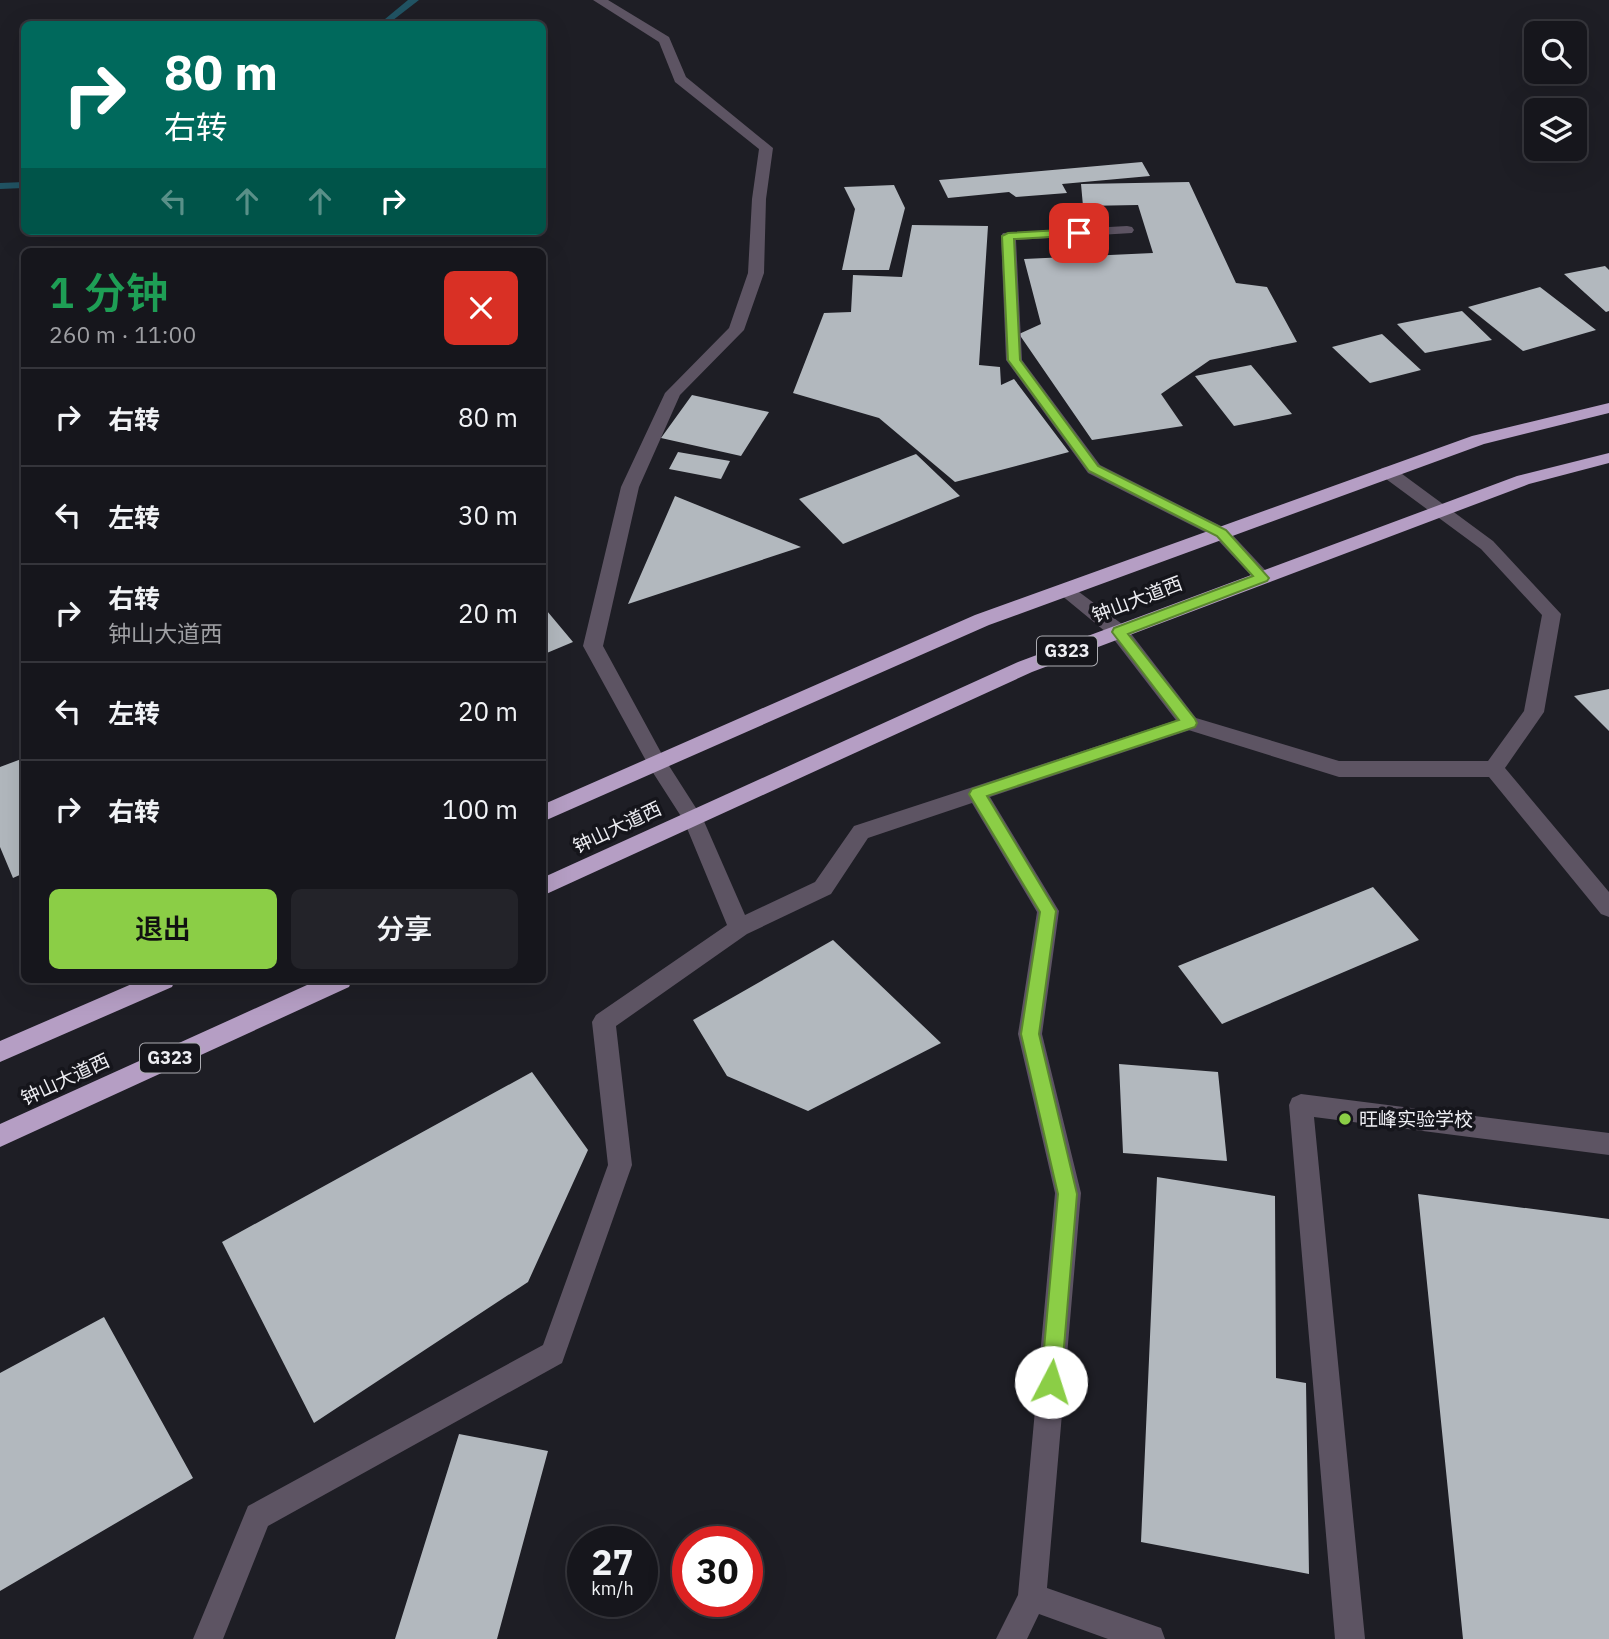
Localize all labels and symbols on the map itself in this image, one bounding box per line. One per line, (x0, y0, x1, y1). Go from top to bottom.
pin (1049, 203, 1109, 263)
street label: 钟山大道西 (1088, 571, 1186, 627)
road number: G323 (1037, 636, 1097, 666)
street label: 钟山大道西 (569, 796, 665, 858)
road number: G323 (140, 1044, 200, 1072)
street label: 钟山大道西 (17, 1048, 113, 1110)
place label: 旺峰实验学校 (1359, 1107, 1473, 1131)
marker: 旺峰实验学校 (1337, 1111, 1353, 1127)
position arrow (1014, 1345, 1088, 1419)
speed limit sign: 30 (672, 1526, 763, 1617)

